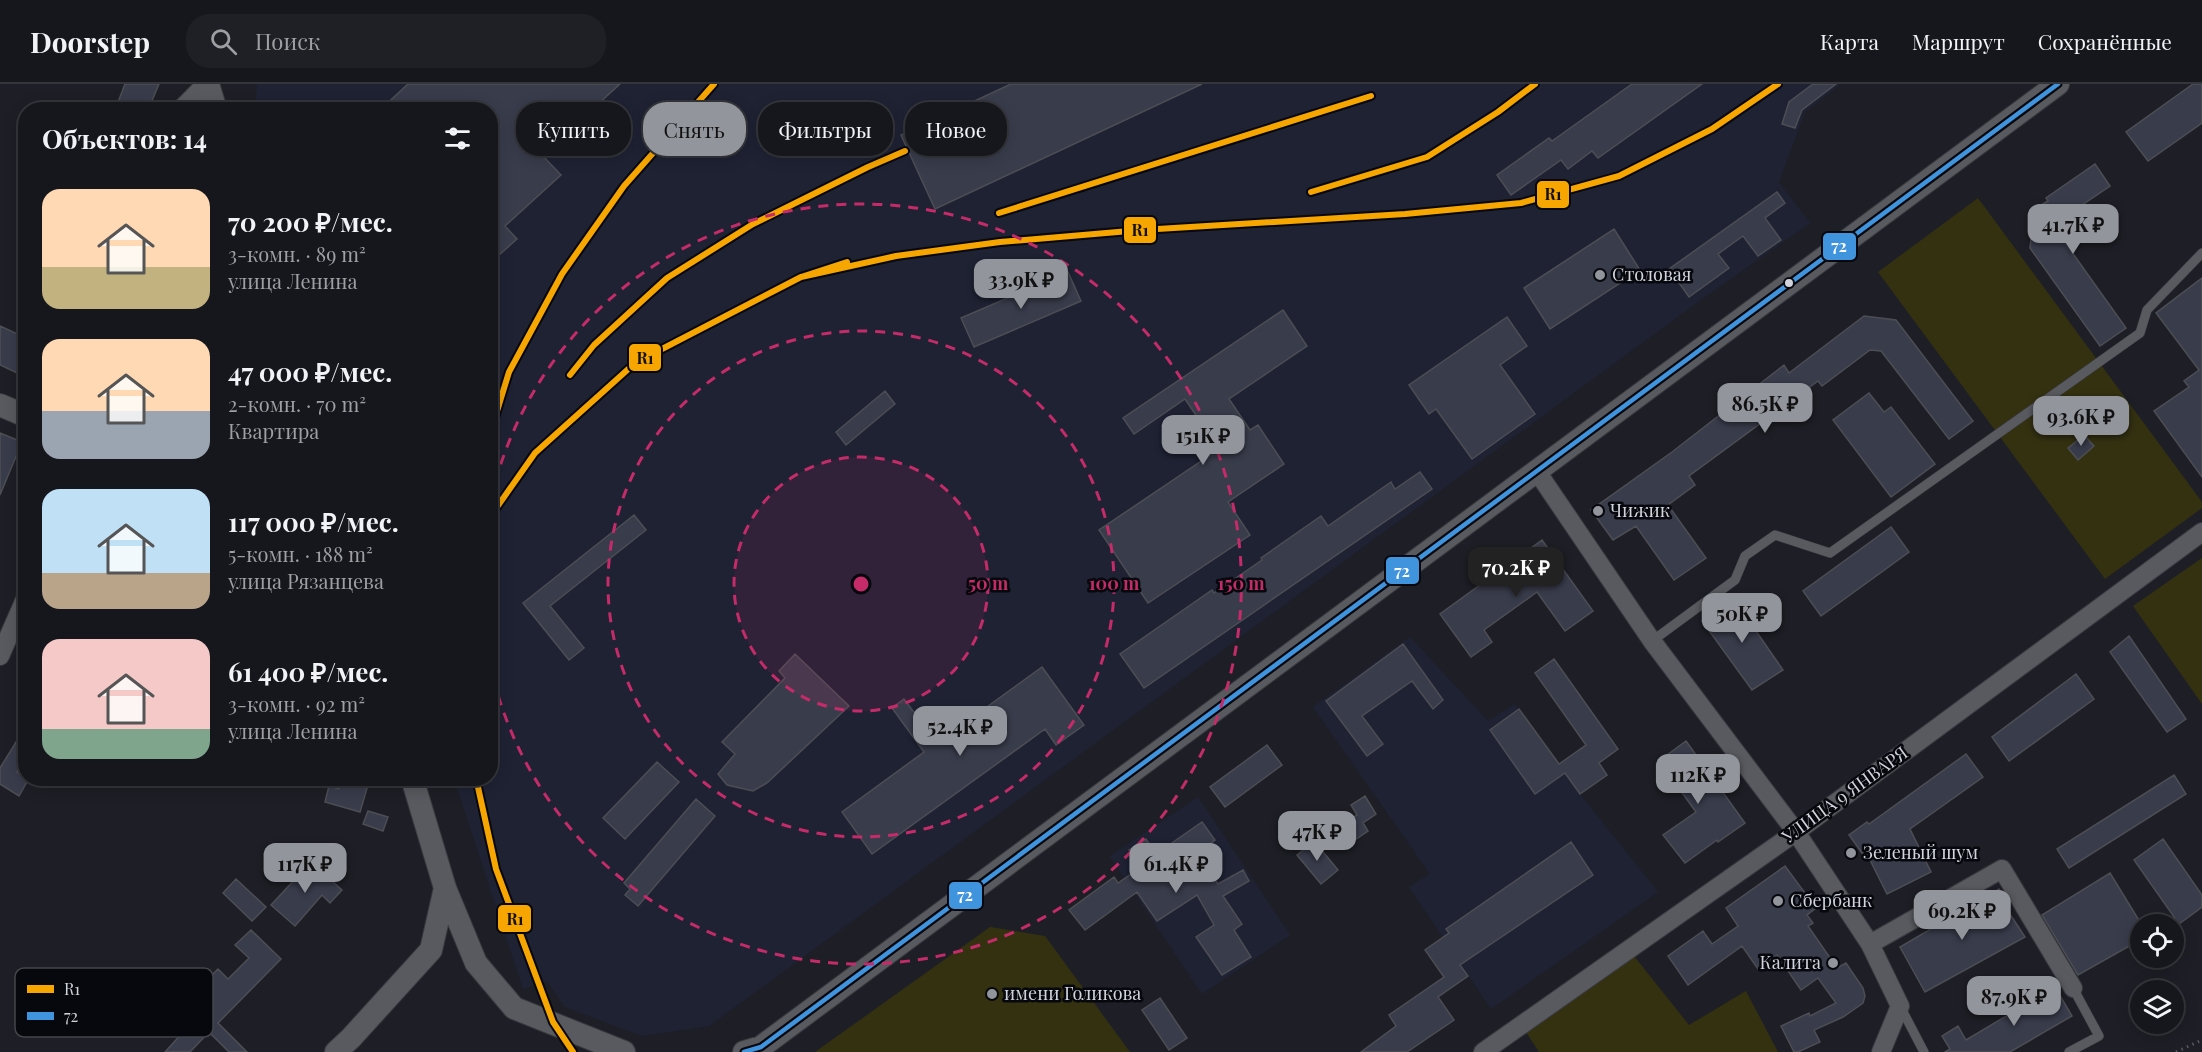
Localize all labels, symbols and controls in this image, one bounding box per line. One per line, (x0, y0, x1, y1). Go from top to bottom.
search box (186, 14, 606, 68)
text: Doorstep (30, 23, 150, 60)
icon: search (207, 25, 240, 58)
text: Поиск (255, 26, 320, 56)
text: Карта (1820, 27, 1879, 55)
text: Маршрут (1912, 27, 2005, 55)
text: Сохранённые (2038, 27, 2172, 55)
chip: Купить (516, 102, 631, 156)
chip: Снять (643, 102, 746, 156)
chip: Фильтры (758, 102, 893, 156)
chip: Новое (905, 102, 1007, 156)
text: Объектов: 14 (42, 121, 207, 156)
icon: filters (441, 122, 474, 155)
line badge: R1 (1536, 180, 1570, 209)
text: R1 (1544, 183, 1562, 204)
text: 70 200 ₽/мес. (228, 204, 393, 239)
pin: 41.7K ₽ (2018, 204, 2128, 255)
text: 41.7K ₽ (2042, 210, 2104, 237)
icon: home (90, 213, 162, 285)
line badge: R1 (1123, 216, 1157, 244)
text: R1 (1131, 219, 1149, 240)
line badge: 72 (1822, 232, 1857, 261)
text: 72 (1831, 235, 1847, 256)
text: 3-комн. · 89 m² (228, 240, 366, 267)
pin: 33.9K ₽ (966, 259, 1076, 310)
place label: Столовая (1612, 262, 1692, 286)
text: 33.9K ₽ (988, 265, 1054, 292)
text: улица Ленина (228, 267, 357, 294)
marker: Столовая (1593, 268, 1607, 282)
unlabelled marker (1783, 277, 1795, 289)
line badge: R1 (628, 343, 662, 372)
text: R1 (636, 347, 654, 368)
text: 47 000 ₽/мес. (228, 354, 392, 389)
icon: home (90, 363, 162, 435)
pin: 86.5K ₽ (1710, 383, 1820, 434)
text: 86.5K ₽ (1731, 389, 1799, 416)
text: 2-комн. · 70 m² (228, 390, 366, 417)
pin: 93.6K ₽ (2026, 396, 2136, 447)
text: 93.6K ₽ (2047, 402, 2115, 429)
pin: 151K ₽ (1154, 415, 1252, 466)
text: Квартира (228, 417, 319, 444)
text: 151K ₽ (1176, 421, 1230, 448)
place label: Чижик (1610, 498, 1670, 522)
text: 117 000 ₽/мес. (228, 504, 399, 539)
marker: Чижик (1591, 504, 1605, 518)
icon: home (90, 513, 162, 585)
text: 5-комн. · 188 m² (228, 540, 373, 567)
pin: 70.2K ₽ (1461, 547, 1571, 598)
text: 70.2K ₽ (1482, 553, 1550, 580)
line badge: 72 (1385, 556, 1420, 585)
text: 72 (1394, 560, 1410, 581)
text: улица Рязанцева (228, 567, 384, 594)
text: 50 m (968, 571, 1009, 595)
text: 100 m (1089, 571, 1140, 595)
text: 150 m (1217, 571, 1265, 595)
centre of rings (851, 574, 871, 594)
pin: 50K ₽ (1700, 593, 1784, 644)
text: 50K ₽ (1716, 599, 1768, 626)
text: 61 400 ₽/мес. (228, 654, 388, 689)
icon: home (90, 663, 162, 735)
text: 3-комн. · 92 m² (228, 690, 365, 717)
pin: 52.4K ₽ (905, 706, 1015, 757)
text: 52.4K ₽ (927, 712, 993, 739)
text: улица Ленина (228, 717, 357, 744)
street label: УЛИЦА 9 ЯНВАРЯ (1776, 740, 1912, 849)
pin: 112K ₽ (1649, 754, 1747, 805)
text: 112K ₽ (1670, 760, 1726, 787)
pin: 47K ₽ (1275, 811, 1359, 862)
text: 47K ₽ (1292, 817, 1342, 844)
place label: Зеленый шум (1863, 840, 1978, 864)
pin: 117K ₽ (256, 843, 354, 894)
pin: 61.4K ₽ (1121, 843, 1231, 894)
marker: Зеленый шум (1844, 846, 1858, 860)
text: 117K ₽ (278, 849, 332, 876)
text: 61.4K ₽ (1143, 849, 1209, 876)
line badge: 72 (948, 881, 983, 910)
text: 72 (957, 884, 973, 905)
place label: Сбербанк (1790, 888, 1872, 912)
pin: 69.2K ₽ (1907, 890, 2017, 941)
marker: Сбербанк (1771, 894, 1785, 908)
text: 69.2K ₽ (1928, 896, 1996, 923)
line badge: R1 (497, 904, 532, 933)
text: R1 (506, 908, 524, 929)
map controls (2130, 914, 2184, 1034)
button: locate (2130, 914, 2184, 968)
place label: Калита (1759, 950, 1821, 974)
marker: Калита (1826, 956, 1840, 970)
legend (15, 968, 213, 1037)
pin: 87.9K ₽ (1959, 976, 2069, 1027)
text: R1 (64, 978, 80, 999)
button: layers (2130, 980, 2184, 1034)
place label: имени Голикова (1004, 981, 1141, 1005)
text: 87.9K ₽ (1981, 982, 2047, 1009)
marker: имени Голикова (985, 987, 999, 1001)
text: 72 (64, 1005, 78, 1026)

